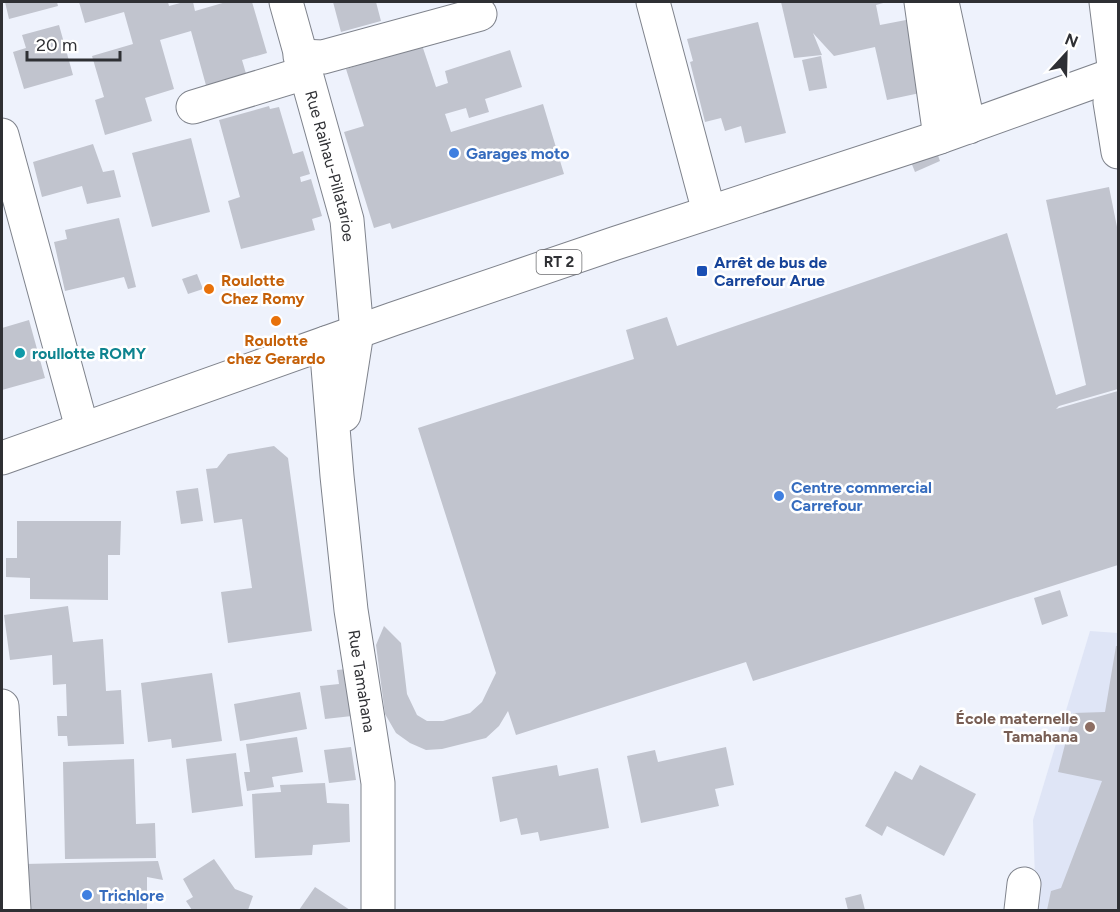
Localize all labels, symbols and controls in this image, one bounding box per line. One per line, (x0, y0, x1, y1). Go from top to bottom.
scale bar (27, 24, 120, 62)
north arrow (1036, 24, 1096, 84)
text: N (1062, 29, 1081, 52)
text: 20 m (36, 34, 77, 56)
street label: Rue Raihau-Pillatarioe (302, 88, 358, 243)
place label: Garages moto (466, 144, 570, 163)
marker: Garages moto (447, 146, 461, 160)
road number: RT 2 (536, 250, 582, 274)
place label: Arrêt de bus de Carrefour Arue (714, 253, 827, 290)
marker: Arrêt de bus de Carrefour Arue (695, 264, 709, 278)
place label: Roulotte Chez Romy (221, 271, 305, 308)
marker: Roulotte Chez Romy (202, 282, 216, 296)
marker: Roulotte chez Gerardo (269, 314, 283, 328)
place label: Roulotte chez Gerardo (227, 331, 325, 368)
place label: roullotte ROMY (32, 344, 147, 363)
marker: roullotte ROMY (13, 346, 27, 360)
place label: Centre commercial Carrefour (791, 478, 932, 515)
marker: Centre commercial Carrefour (772, 489, 786, 503)
street label: Rue Tamahana (345, 628, 379, 734)
place label: École maternelle Tamahana (956, 709, 1078, 746)
marker: École maternelle Tamahana (1083, 720, 1097, 734)
place label: Trichlore (99, 886, 164, 905)
marker: Trichlore (80, 888, 94, 902)

